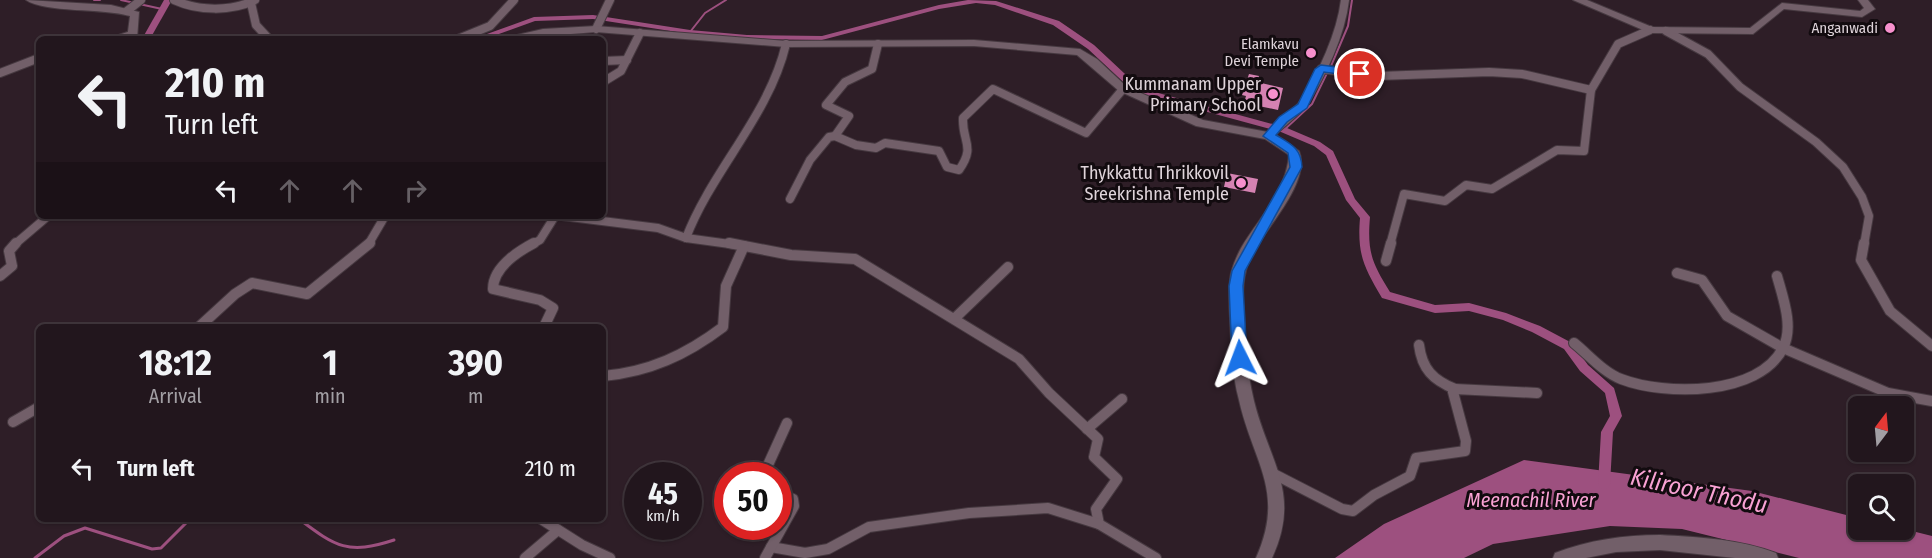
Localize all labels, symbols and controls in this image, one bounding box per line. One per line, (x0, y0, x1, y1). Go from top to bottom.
place label: Anganwadi (1811, 19, 1878, 37)
marker: Anganwadi (1883, 21, 1897, 35)
place label: Elamkavu Devi Temple (1225, 35, 1299, 70)
marker: Elamkavu Devi Temple (1304, 46, 1318, 60)
pin (1334, 48, 1385, 99)
icon: arrive (1343, 57, 1376, 90)
text: 210 m (165, 58, 265, 108)
icon: left (66, 60, 144, 138)
place label: Kummanam Upper Primary School (1124, 73, 1262, 116)
marker: Kummanam Upper Primary School (1266, 87, 1280, 101)
text: Turn left (165, 109, 258, 141)
place label: Thykkattu Thrikkovil Sreekrishna Temple (1081, 162, 1229, 205)
icon: left (210, 174, 243, 207)
icon: ahead (273, 174, 306, 207)
icon: ahead (336, 174, 369, 207)
icon: right (399, 174, 432, 207)
marker: Thykkattu Thrikkovil Sreekrishna Temple (1234, 176, 1248, 190)
position arrow (1208, 326, 1272, 390)
text: 18:12 (139, 341, 212, 385)
text: 1 (322, 341, 338, 385)
text: 390 (448, 341, 503, 385)
text: Arrival (149, 384, 202, 408)
text: min (315, 384, 346, 408)
text: m (468, 384, 483, 408)
north arrow (1848, 396, 1914, 462)
map controls (1848, 396, 1914, 540)
icon: left (66, 452, 99, 485)
text: Turn left (117, 455, 195, 482)
text: 210 m (525, 455, 576, 482)
speed limit sign: 50 (714, 462, 792, 540)
water label: Kiliroor Thodu (1628, 463, 1770, 519)
button: search (1848, 474, 1914, 540)
text: 45 (648, 476, 678, 512)
water label: Meenachil River (1467, 488, 1596, 512)
text: km/h (646, 507, 680, 525)

